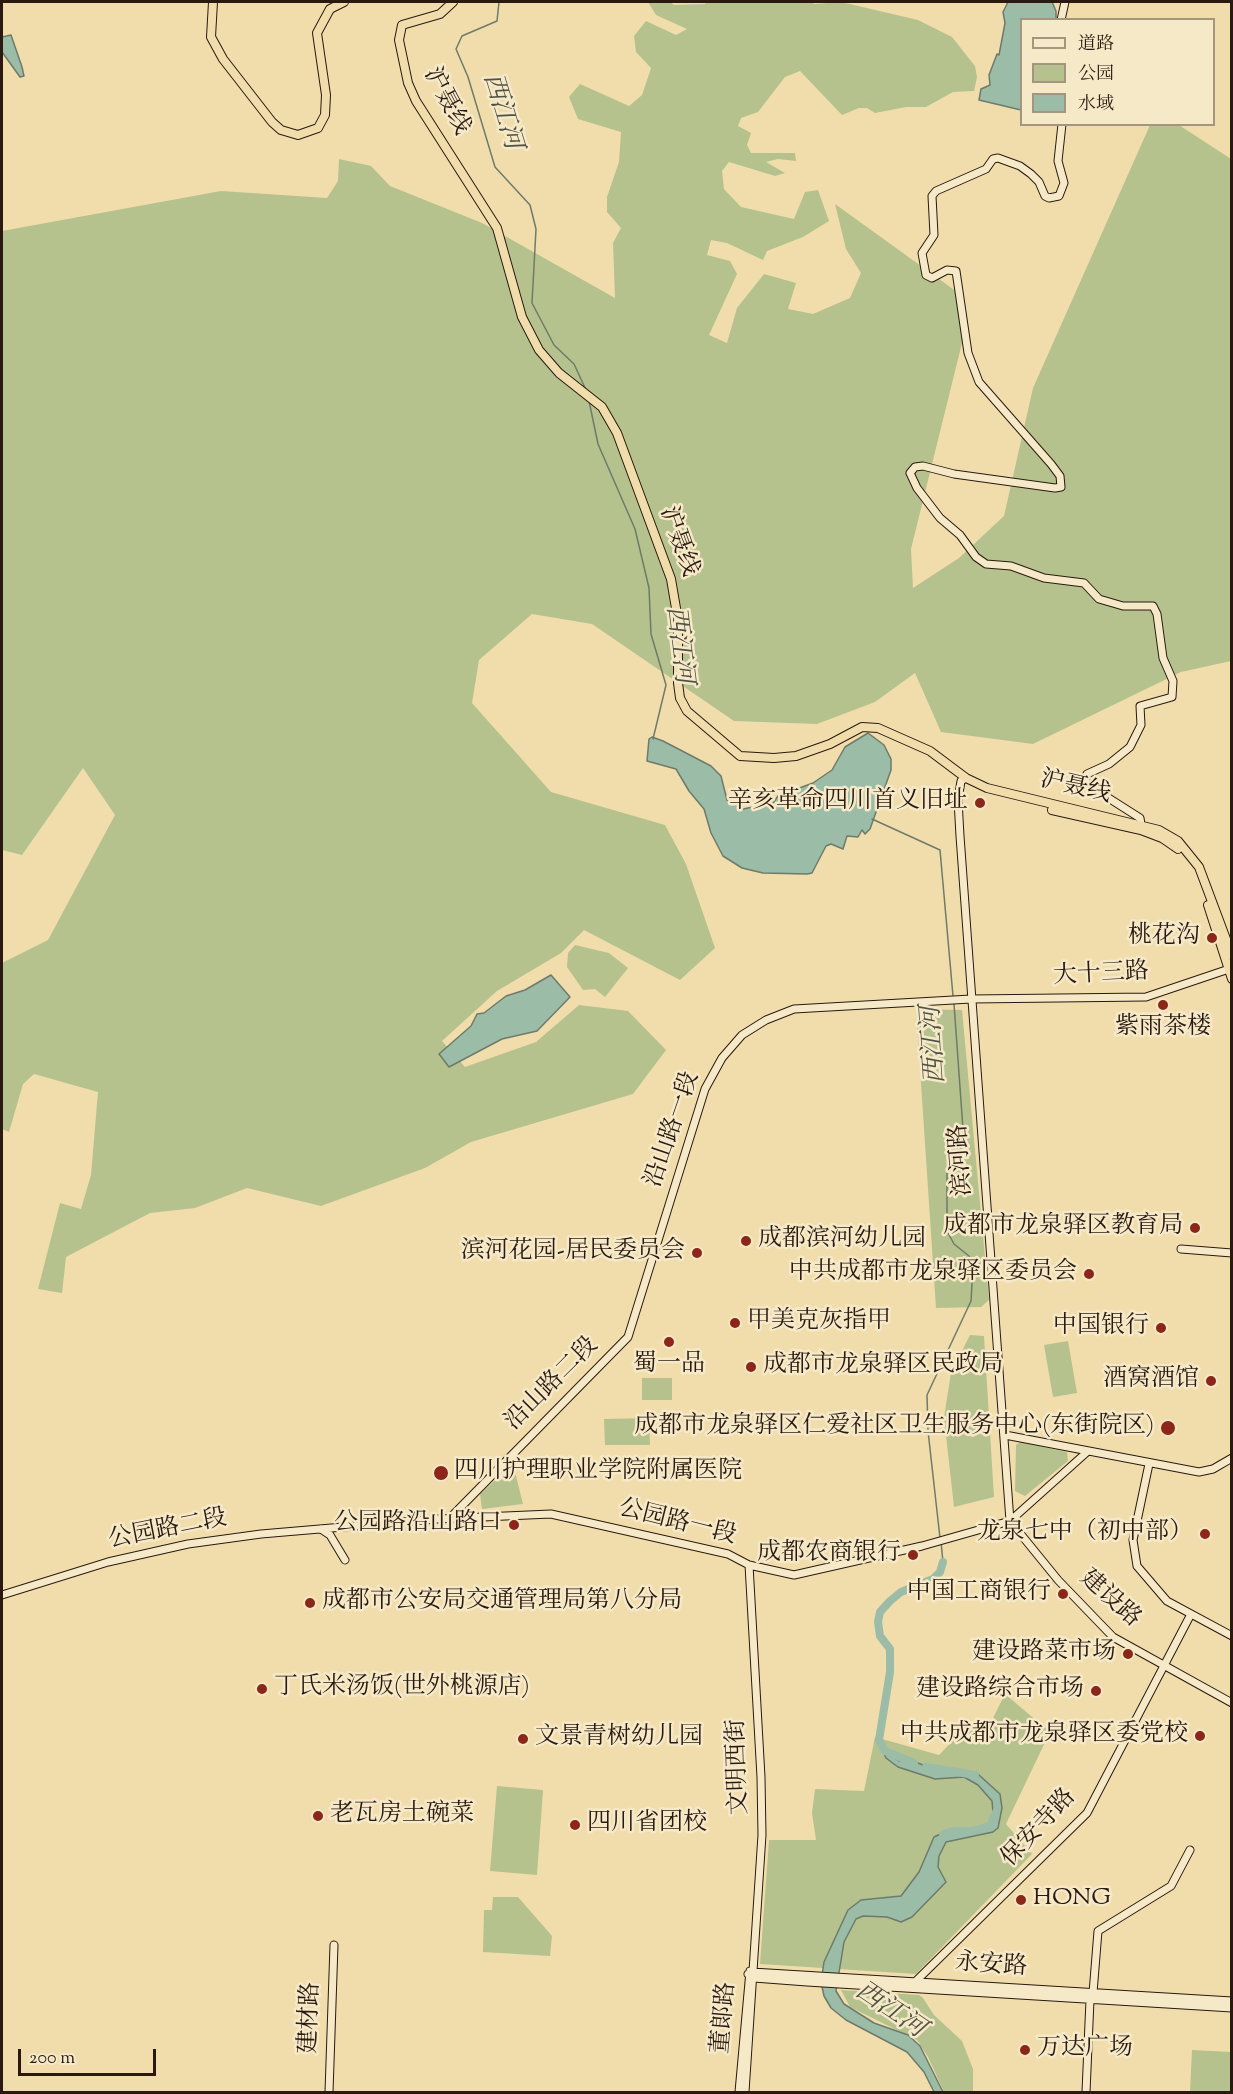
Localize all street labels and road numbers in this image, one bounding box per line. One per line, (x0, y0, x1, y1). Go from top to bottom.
street label: 沪聂线 (415, 63, 475, 141)
street label: 沪聂线 (651, 503, 703, 581)
street label: 沪聂线 (1037, 767, 1113, 811)
street label: 大十三路 (1052, 959, 1150, 993)
street label: 沿山路一段 (641, 1069, 707, 1191)
street label: 滨河路 (946, 1123, 980, 1197)
street label: 沿山路二段 (500, 1332, 606, 1438)
street label: 公园路一段 (615, 1496, 739, 1552)
street label: 公园路二段 (106, 1505, 230, 1557)
street label: 建设路 (1073, 1565, 1145, 1635)
street label: 文明西街 (724, 1719, 756, 1815)
street label: 保安寺路 (997, 1784, 1083, 1874)
street label: 永安路 (954, 1950, 1028, 1984)
street label: 董郞路 (709, 1981, 743, 2055)
street label: 建材路 (296, 1982, 328, 2054)

